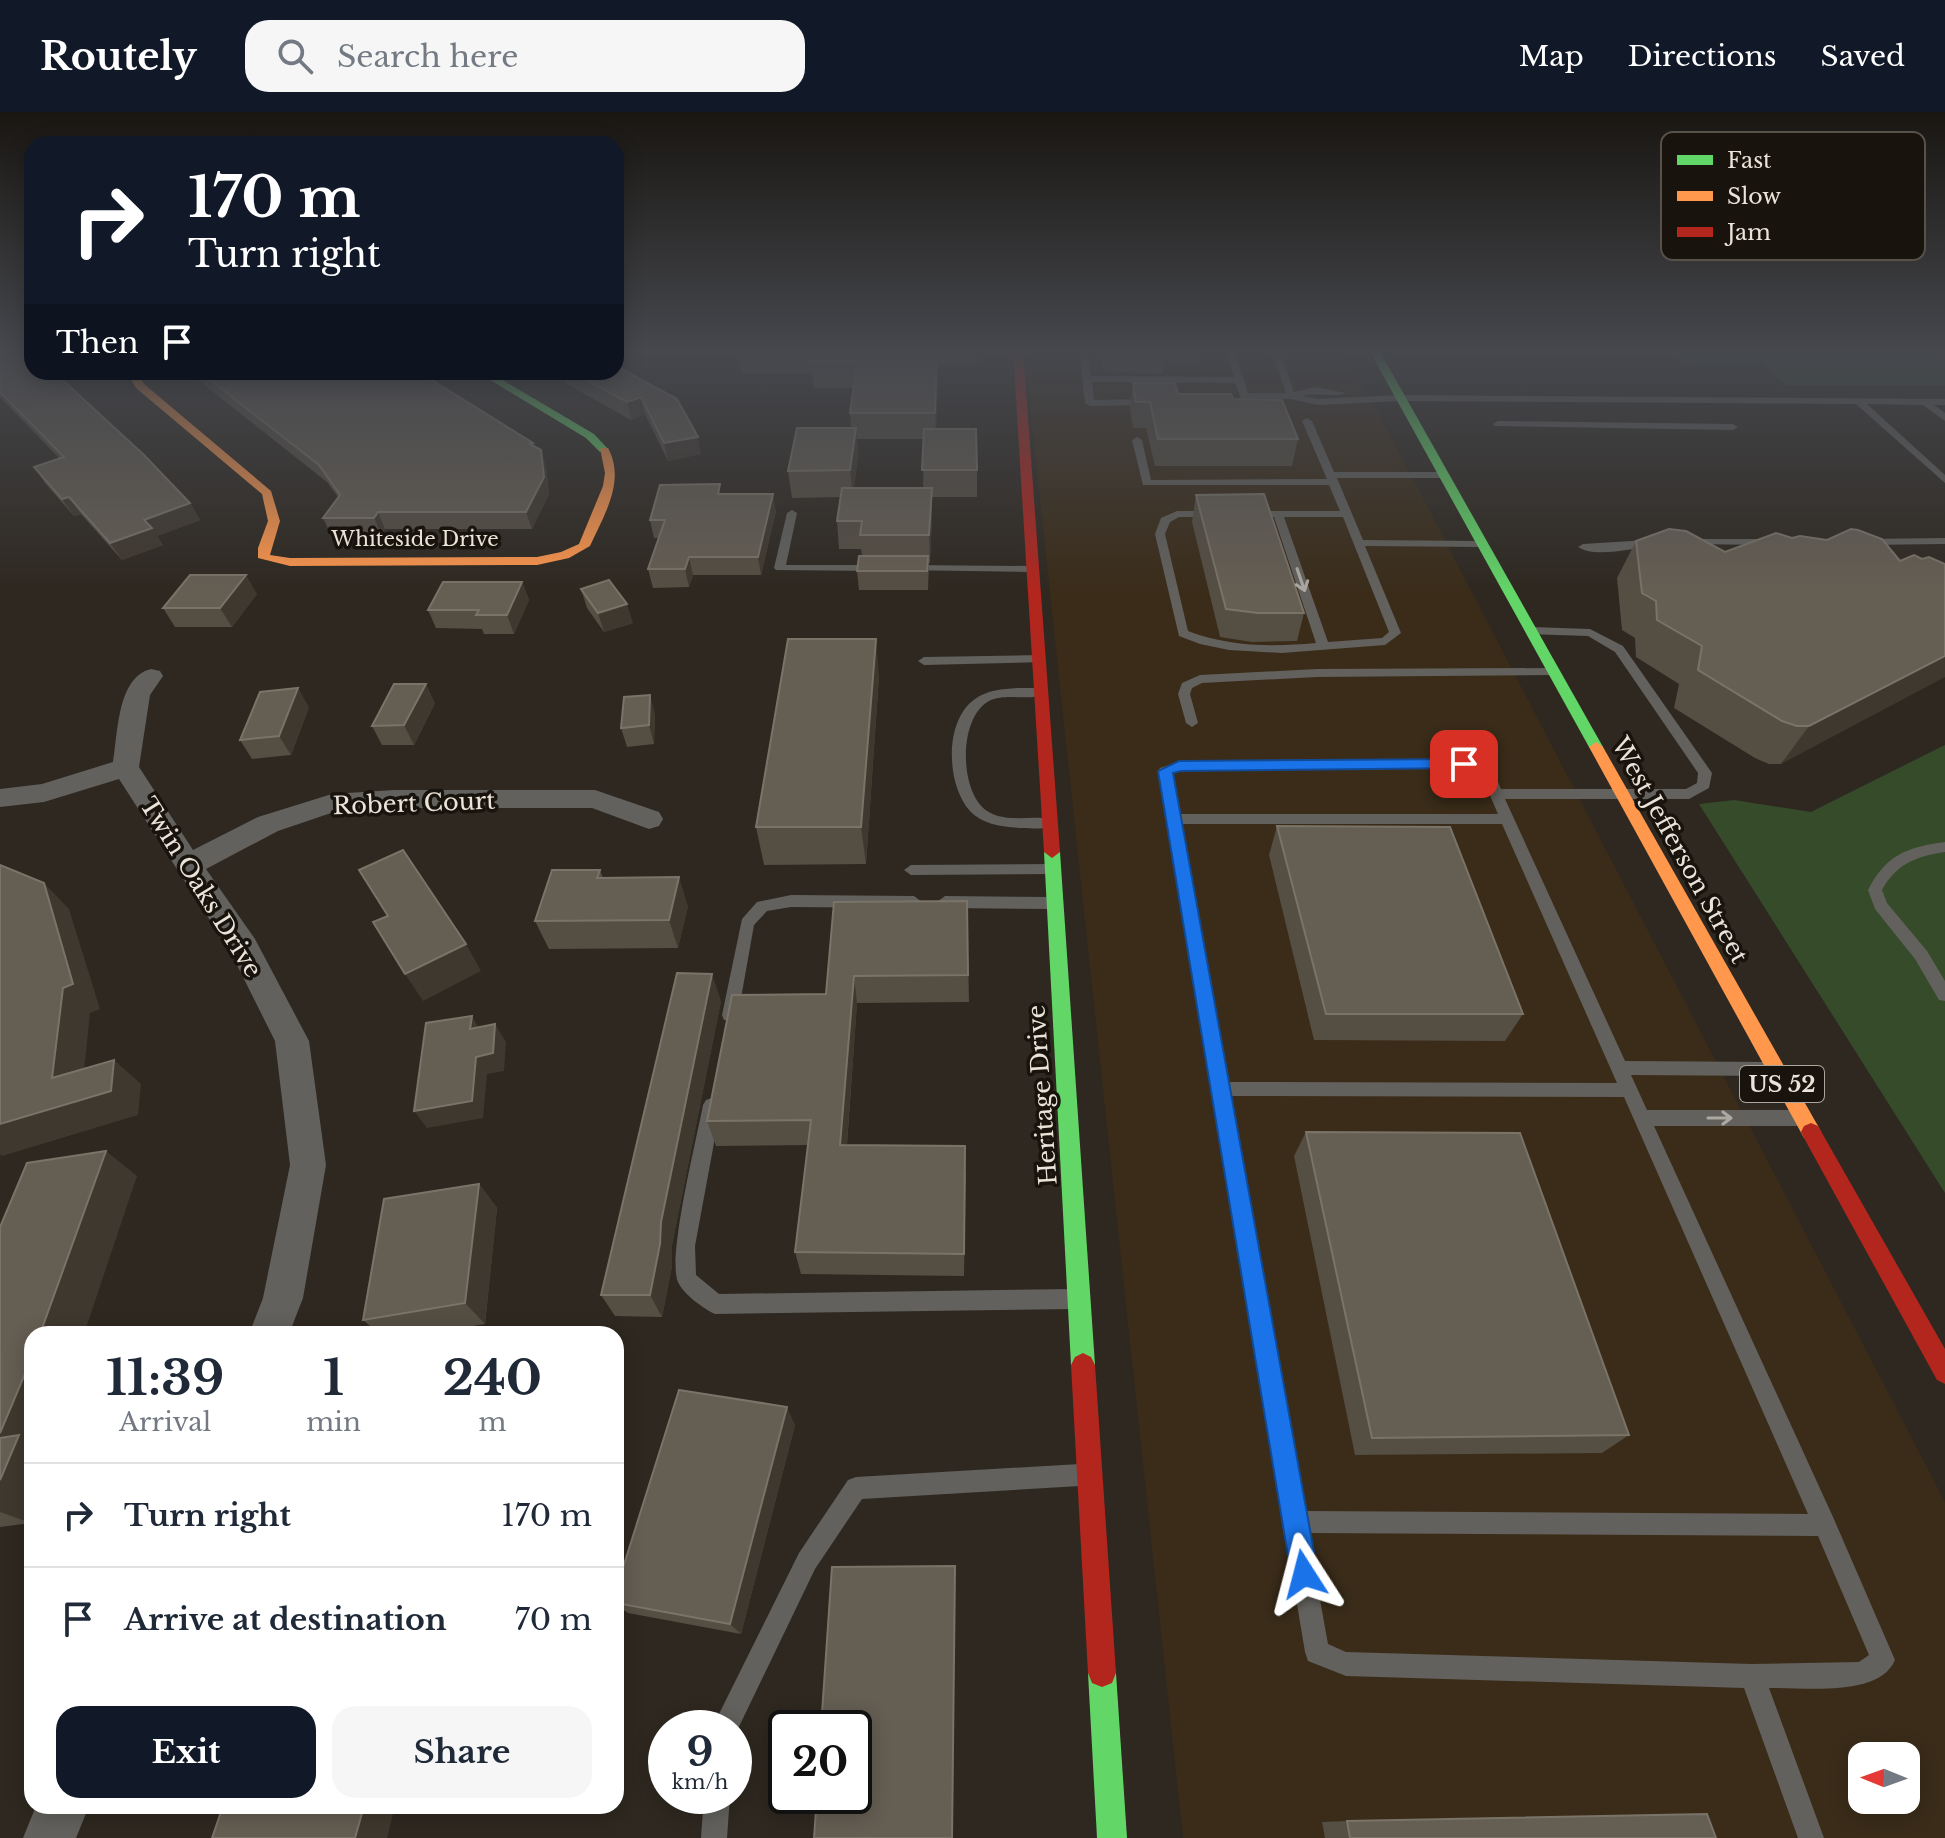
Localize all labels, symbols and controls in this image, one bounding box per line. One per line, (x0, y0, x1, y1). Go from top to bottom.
search box (245, 20, 805, 92)
text: Routely (40, 33, 197, 80)
icon: search (273, 34, 317, 78)
text: Search here (337, 38, 518, 75)
text: Map (1519, 39, 1584, 74)
text: Directions (1628, 39, 1777, 74)
text: Saved (1821, 39, 1905, 74)
legend (1661, 132, 1925, 260)
text: Fast (1727, 147, 1772, 174)
text: 170 m (188, 163, 360, 232)
icon: right (56, 168, 160, 272)
text: Slow (1727, 183, 1781, 210)
text: Jam (1724, 219, 1771, 246)
text: Turn right (188, 232, 381, 277)
icon: arrive (155, 320, 199, 364)
text: Then (56, 324, 139, 361)
street label: Whiteside Drive (330, 527, 499, 551)
one-way arrow (1294, 567, 1309, 592)
pin (1430, 730, 1498, 798)
street label: West Jefferson Street (1605, 731, 1754, 968)
icon: arrive (1442, 742, 1486, 786)
street label: Robert Court (332, 786, 496, 820)
street label: Twin Oaks Drive (134, 792, 268, 982)
street label: Heritage Drive (1021, 1004, 1063, 1186)
road number: US 52 (1740, 1066, 1824, 1102)
one-way arrow (1706, 1110, 1733, 1126)
text: 11:39 (106, 1348, 224, 1408)
text: 1 (323, 1348, 344, 1408)
text: 240 (443, 1348, 542, 1408)
text: Arrival (119, 1406, 211, 1438)
text: min (306, 1406, 361, 1438)
text: m (478, 1406, 506, 1438)
icon: right (56, 1493, 100, 1537)
text: Turn right (124, 1497, 291, 1534)
text: 170 m (501, 1497, 592, 1534)
position arrow (1262, 1532, 1346, 1616)
icon: arrive (56, 1597, 100, 1641)
text: Arrive at destination (124, 1601, 447, 1638)
text: 70 m (515, 1601, 592, 1638)
button: Exit (56, 1706, 316, 1798)
button: Share (332, 1706, 592, 1798)
speed limit sign: 20 (768, 1710, 872, 1814)
text: 9 (687, 1727, 713, 1777)
north arrow (1848, 1742, 1920, 1814)
map controls (1848, 1742, 1920, 1814)
text: km/h (672, 1770, 728, 1794)

